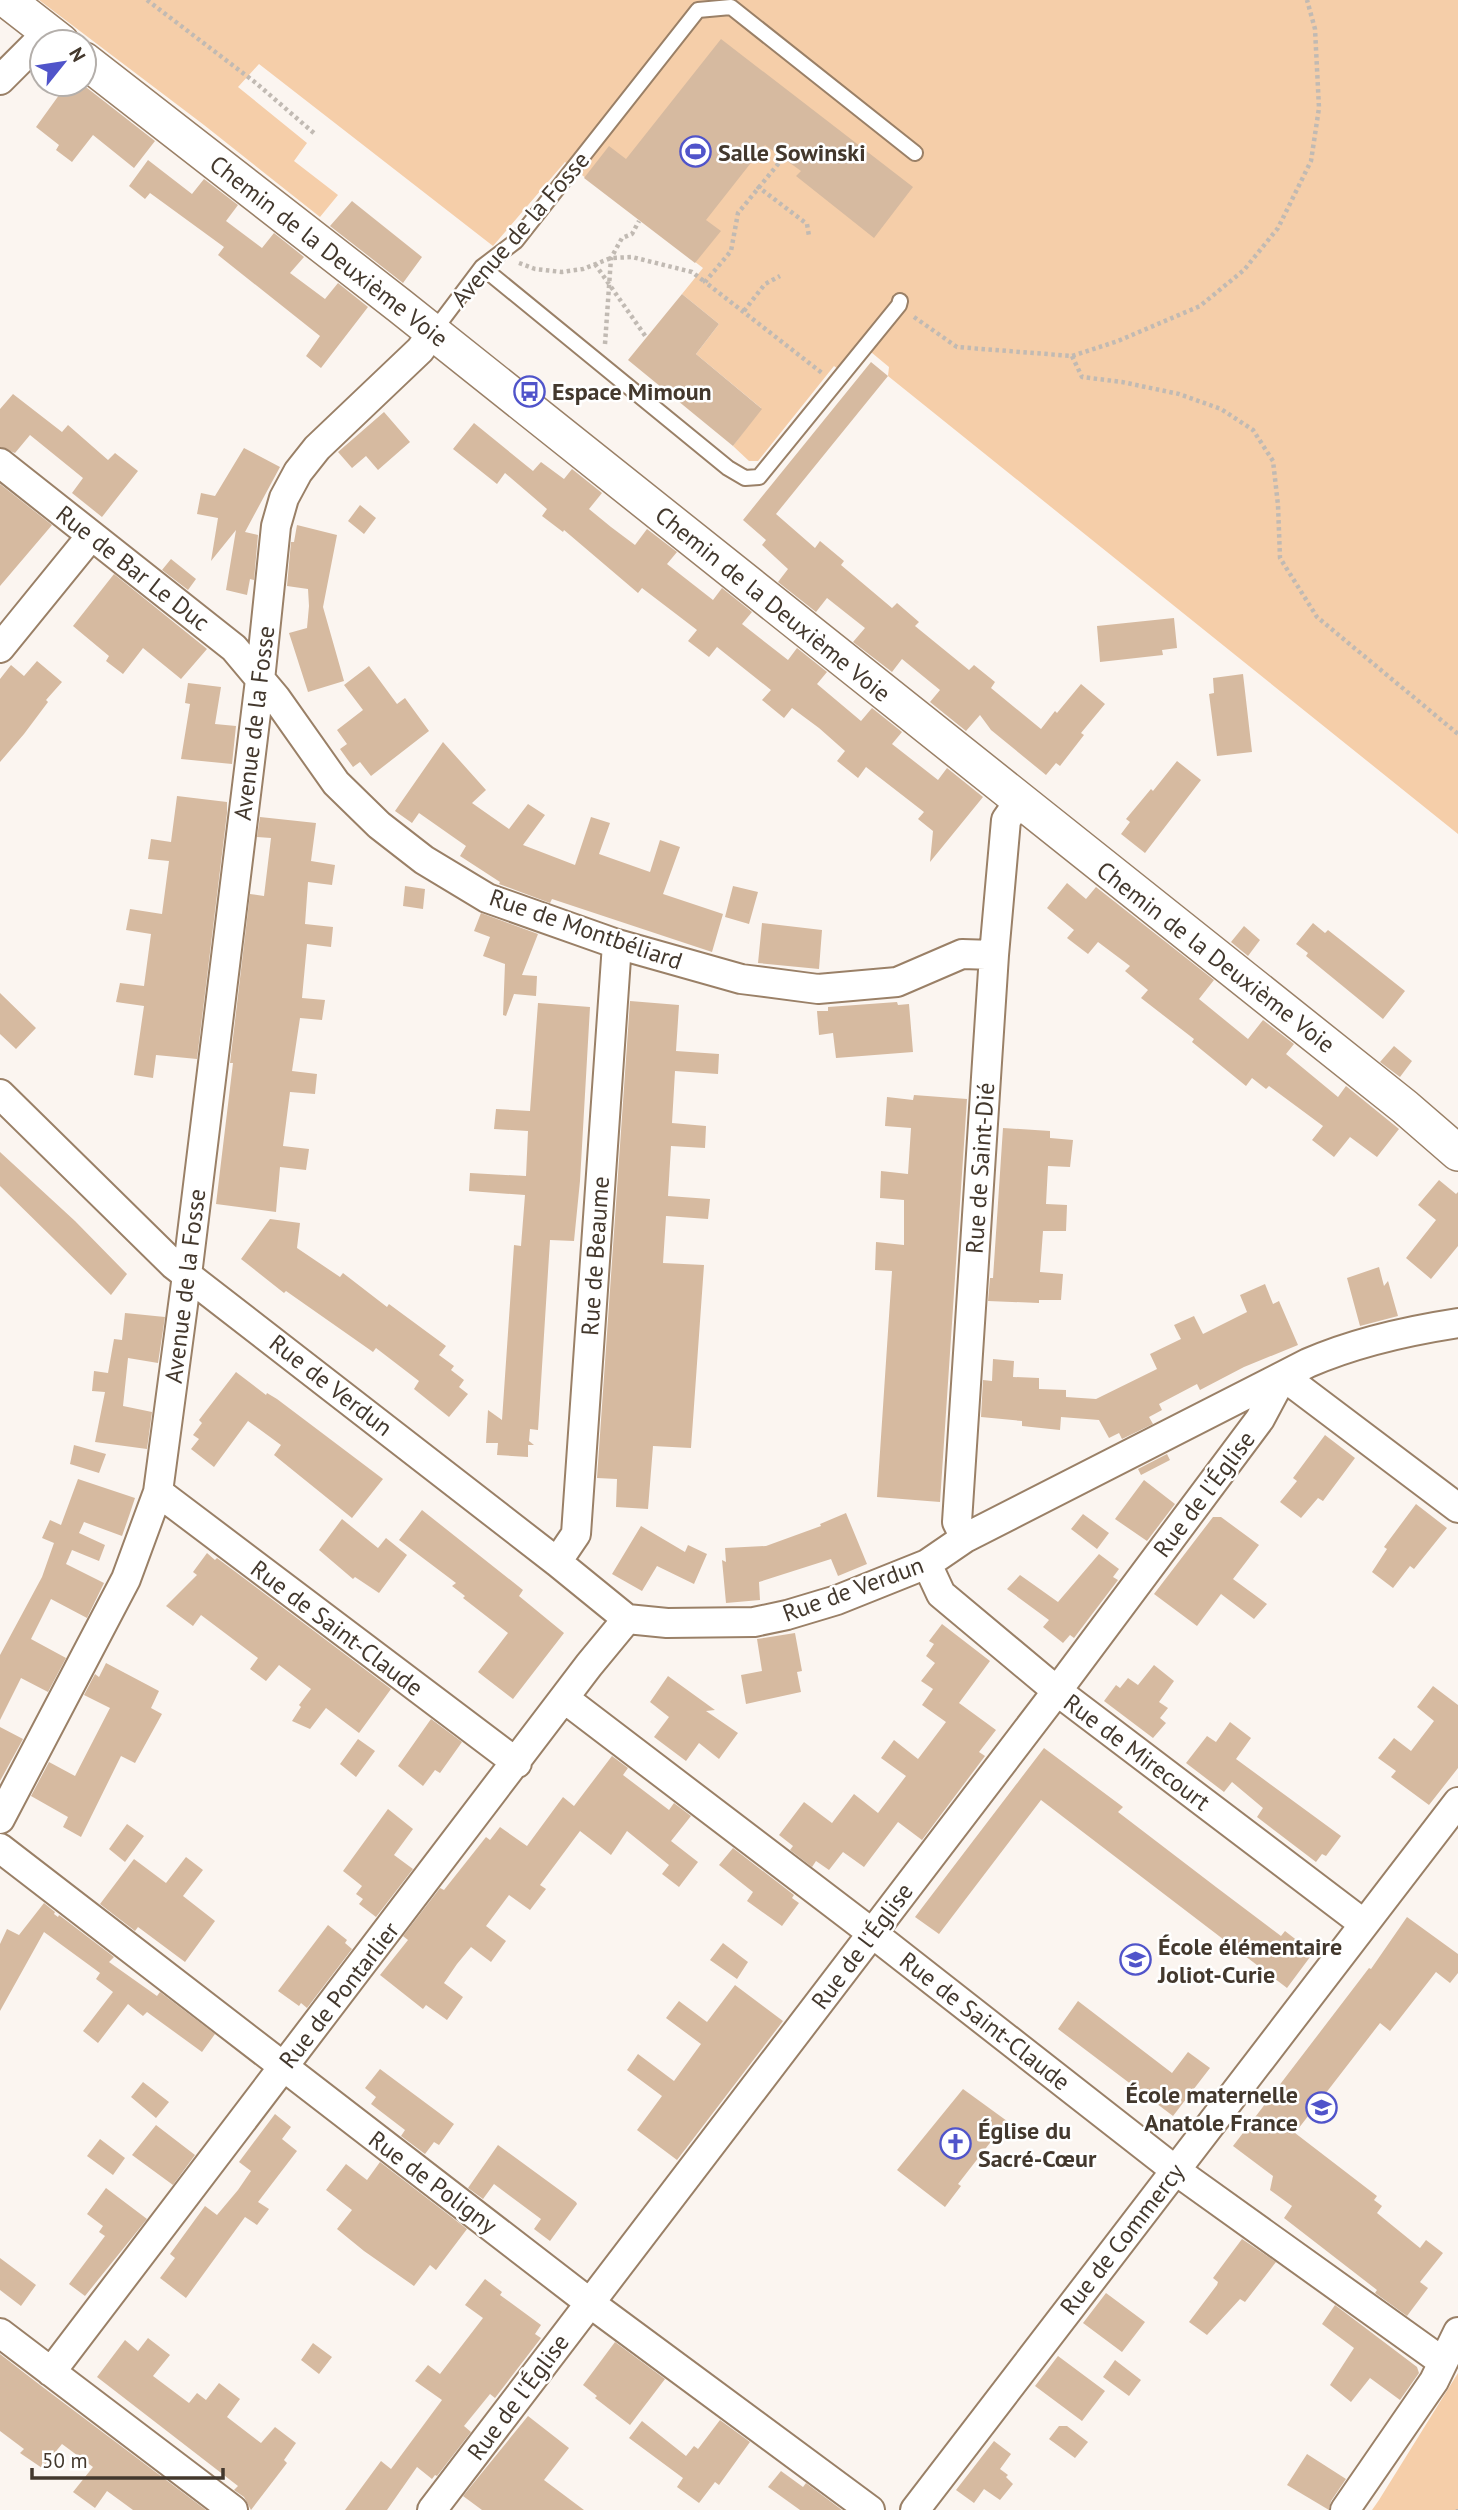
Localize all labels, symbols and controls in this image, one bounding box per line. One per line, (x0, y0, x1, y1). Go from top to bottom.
north arrow (28, 28, 98, 98)
text: N (64, 43, 91, 66)
sports icon: Salle Sowinski (678, 135, 712, 169)
place label: Salle Sowinski (718, 137, 866, 168)
street label: Avenue de la Fosse (444, 145, 596, 313)
street label: Chemin de la Deuxième Voie (204, 148, 454, 354)
bus stop icon: Espace Mimoun (512, 374, 546, 408)
place label: Espace Mimoun (552, 376, 712, 407)
street label: Rue de Bar Le Duc (50, 498, 216, 638)
street label: Chemin de la Deuxième Voie (649, 499, 897, 709)
street label: Avenue de la Fosse (227, 624, 281, 822)
street label: Chemin de la Deuxième Voie (1091, 854, 1341, 1060)
street label: Rue de Montbéliard (486, 881, 686, 977)
street label: Rue de Saint-Dié (959, 1081, 1001, 1255)
street label: Rue de Beaume (574, 1175, 616, 1337)
street label: Avenue de la Fosse (158, 1187, 212, 1385)
street label: Rue de Verdun (263, 1327, 399, 1443)
street label: Rue de l'Église (1146, 1424, 1262, 1564)
street label: Rue de Verdun (778, 1549, 928, 1629)
street label: Rue de Saint-Claude (245, 1553, 429, 1703)
street label: Rue de Mirecourt (1058, 1687, 1216, 1817)
street label: Rue de l'Église (804, 1876, 920, 2016)
street label: Rue de Pontarlier (272, 1915, 406, 2075)
place label: École élémentaire Joliot-Curie (1157, 1931, 1342, 1990)
school or university icon: École élémentaire Joliot-Curie (1118, 1943, 1152, 1977)
street label: Rue de Saint-Claude (894, 1945, 1076, 2097)
place label: École maternelle Anatole France (1126, 2079, 1298, 2138)
school or university icon: École maternelle Anatole France (1304, 2091, 1338, 2125)
place label: Église du Sacré-Cœur (978, 2115, 1097, 2174)
street label: Rue de Poligny (363, 2124, 503, 2240)
church icon: Église du Sacré-Cœur (938, 2127, 972, 2161)
street label: Rue de Commercy (1053, 2157, 1191, 2321)
street label: Rue de l'Église (460, 2327, 576, 2467)
scale bar (32, 2436, 222, 2480)
text: 50 m (42, 2447, 88, 2474)

